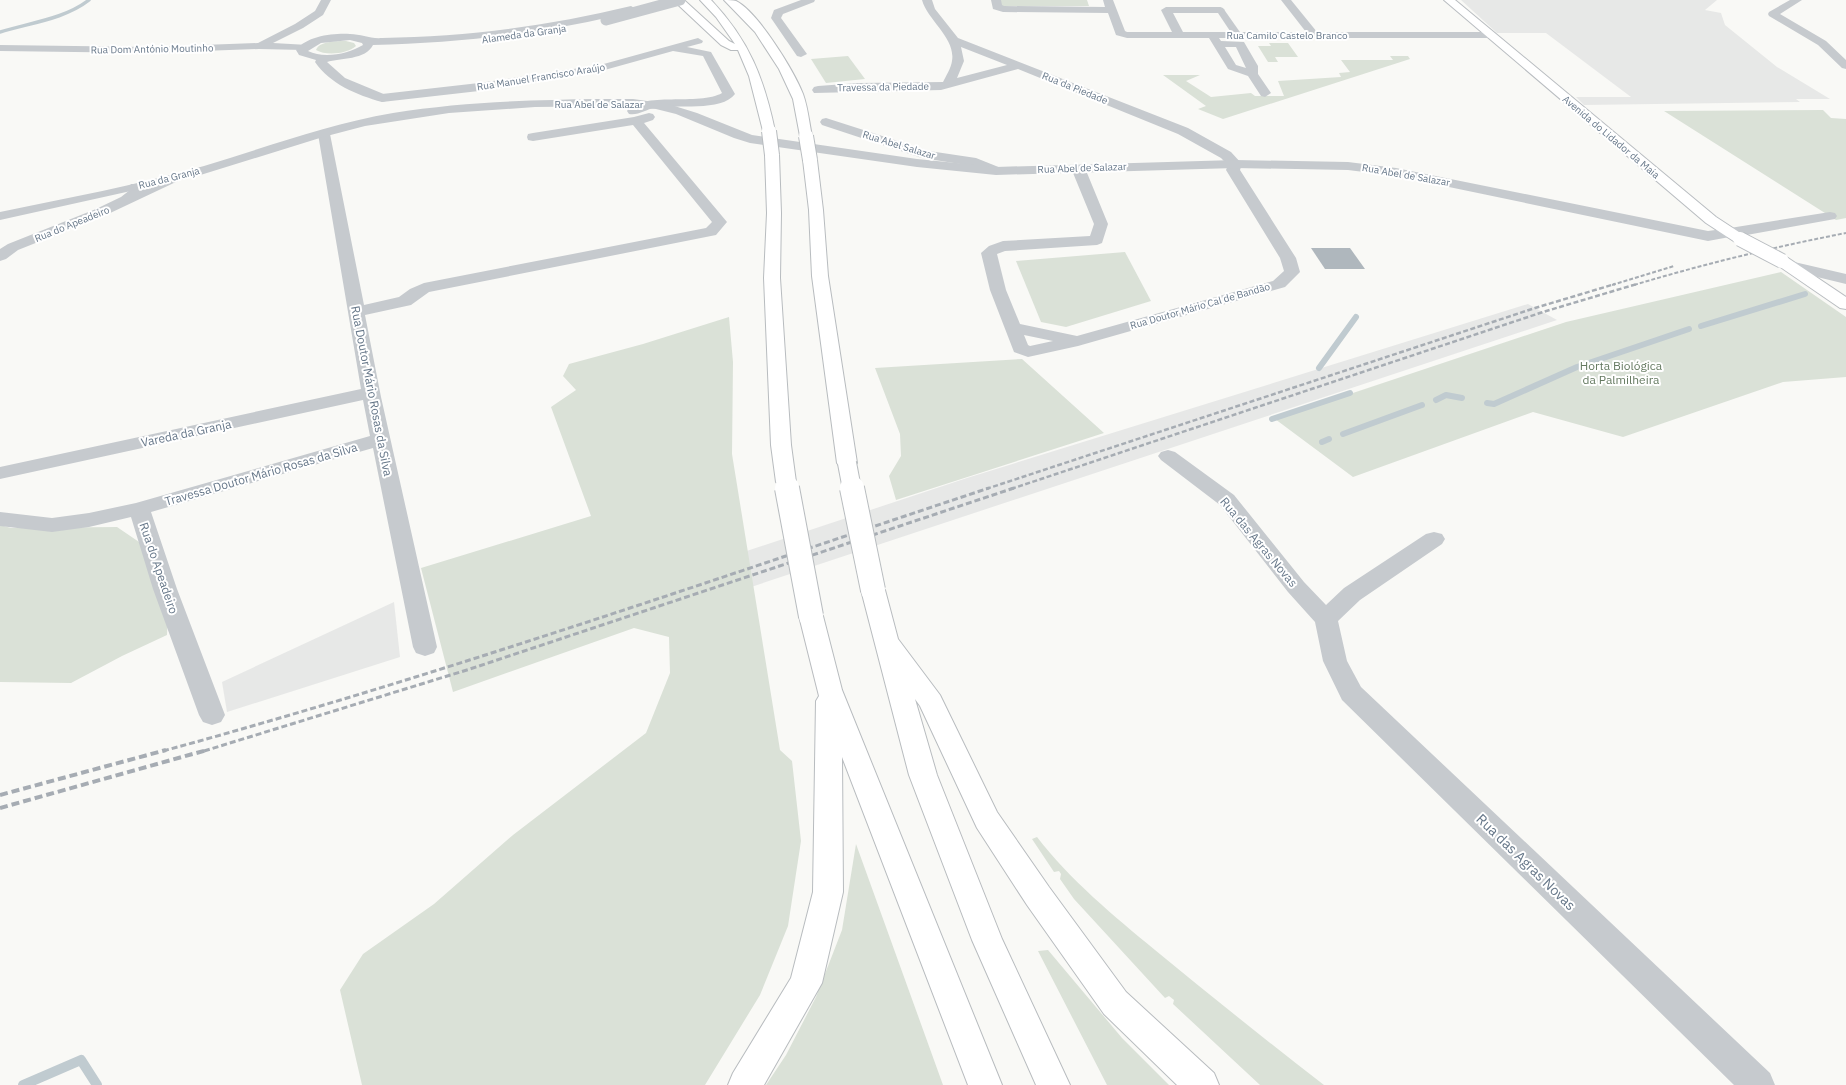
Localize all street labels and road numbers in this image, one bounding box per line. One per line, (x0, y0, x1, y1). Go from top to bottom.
street label: Alameda da Granja (481, 22, 568, 46)
street label: Rua Camilo Castelo Branco (1227, 29, 1348, 42)
street label: Rua Dom António Moutinho (90, 41, 214, 57)
street label: Rua Manuel Francisco Araújo (476, 60, 606, 94)
street label: Rua da Piedade (1040, 69, 1110, 107)
street label: Travessa da Piedade (837, 80, 930, 94)
street label: Avenida do Lidador da Maia (1560, 93, 1663, 182)
street label: Rua Abel de Salazar (554, 98, 644, 111)
street label: Rua Abel Salazar (861, 128, 937, 162)
street label: Rua Abel de Salazar (1037, 160, 1127, 176)
street label: Rua Abel de Salazar (1361, 161, 1451, 189)
street label: Rua da Granja (137, 164, 202, 192)
street label: Rua do Apeadeiro (33, 203, 112, 245)
street label: Rua Doutor Mário Cal de Bandão (1129, 280, 1272, 332)
street label: Rua Doutor Mário Rosas da Silva (348, 305, 396, 478)
street label: Vareda da Granja (139, 416, 233, 450)
street label: Travessa Doutor Mário Rosas da Silva (163, 439, 360, 509)
street label: Rua das Agras Novas (1217, 494, 1301, 590)
street label: Rua do Apeadeiro (136, 520, 182, 616)
street label: Rua das Agras Novas (1473, 810, 1580, 914)

